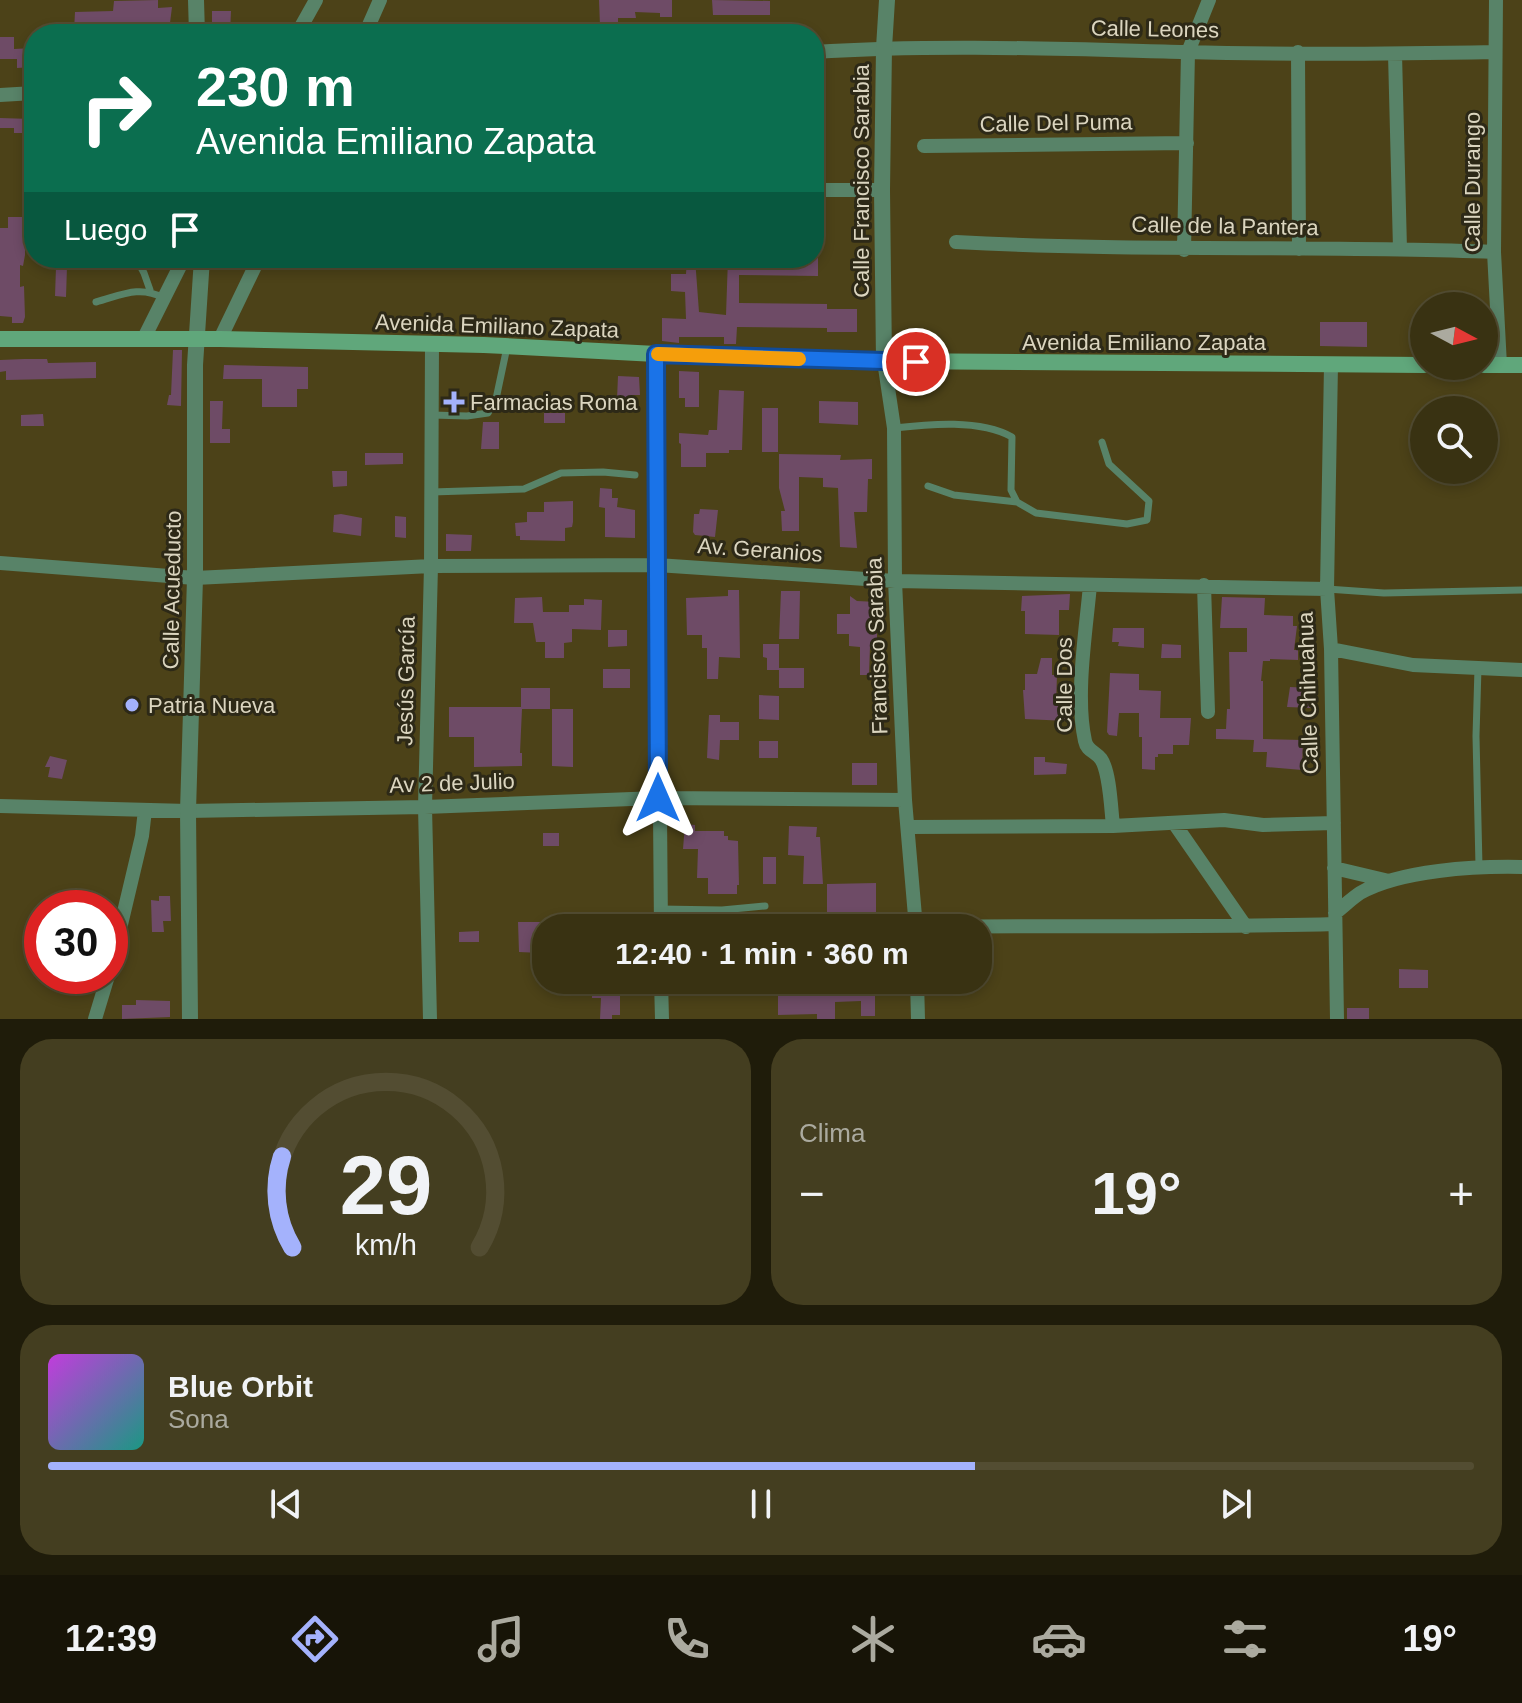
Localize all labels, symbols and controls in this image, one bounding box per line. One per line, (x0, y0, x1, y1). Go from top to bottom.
street label: Calle Leones (1091, 15, 1219, 43)
text: 230 m (196, 55, 355, 118)
icon: right (64, 56, 168, 160)
street label: Calle Francisco Sarabia (849, 63, 874, 298)
street label: Calle Del Puma (979, 109, 1133, 137)
street label: Calle Durango (1460, 112, 1485, 252)
text: Avenida Emiliano Zapata (196, 121, 596, 162)
icon: arrive (163, 208, 207, 252)
street label: Calle de la Pantera (1131, 212, 1320, 240)
text: Luego (64, 213, 147, 246)
north arrow (1410, 292, 1498, 380)
map controls (1410, 292, 1498, 484)
street label: Avenida Emiliano Zapata (375, 309, 620, 343)
pin (882, 328, 950, 396)
street label: Avenida Emiliano Zapata (1022, 330, 1267, 355)
icon: arrive (894, 340, 938, 384)
place label: Farmacias Roma (470, 390, 638, 415)
marker: Farmacias Roma (445, 393, 463, 411)
button: search (1410, 396, 1498, 484)
street label: Calle Acueducto (158, 510, 186, 670)
street label: Av. Geranios (697, 533, 823, 567)
street label: Francisco Sarabia (861, 556, 893, 735)
street label: Calle Chihuahua (1293, 611, 1323, 775)
street label: Jesús García (392, 615, 420, 746)
street label: Calle Dos (1052, 637, 1077, 733)
place label: Patria Nueva (148, 693, 276, 718)
marker: Patria Nueva (123, 696, 141, 714)
position arrow (616, 756, 700, 840)
street label: Av 2 de Julio (389, 768, 515, 798)
speed limit sign: 30 (24, 890, 128, 994)
text: 12:40 · 1 min · 360 m (615, 937, 909, 970)
text: Clima (799, 1118, 865, 1148)
text: 29 (339, 1139, 432, 1232)
text: 19° (1091, 1160, 1182, 1227)
text: − (799, 1169, 825, 1218)
text: + (1448, 1169, 1474, 1218)
text: km/h (355, 1229, 416, 1261)
text: Blue Orbit (168, 1370, 313, 1403)
text: Sona (168, 1404, 229, 1434)
icon: previous (264, 1482, 308, 1526)
icon: pause (739, 1482, 783, 1526)
icon: next (1214, 1482, 1258, 1526)
icon: directions (287, 1611, 343, 1667)
icon: music (473, 1611, 529, 1667)
icon: phone (659, 1611, 715, 1667)
icon: climate (845, 1611, 901, 1667)
icon: car (1031, 1611, 1087, 1667)
icon: filters (1217, 1611, 1273, 1667)
text: 12:39 (65, 1618, 157, 1659)
text: 19° (1402, 1618, 1457, 1659)

